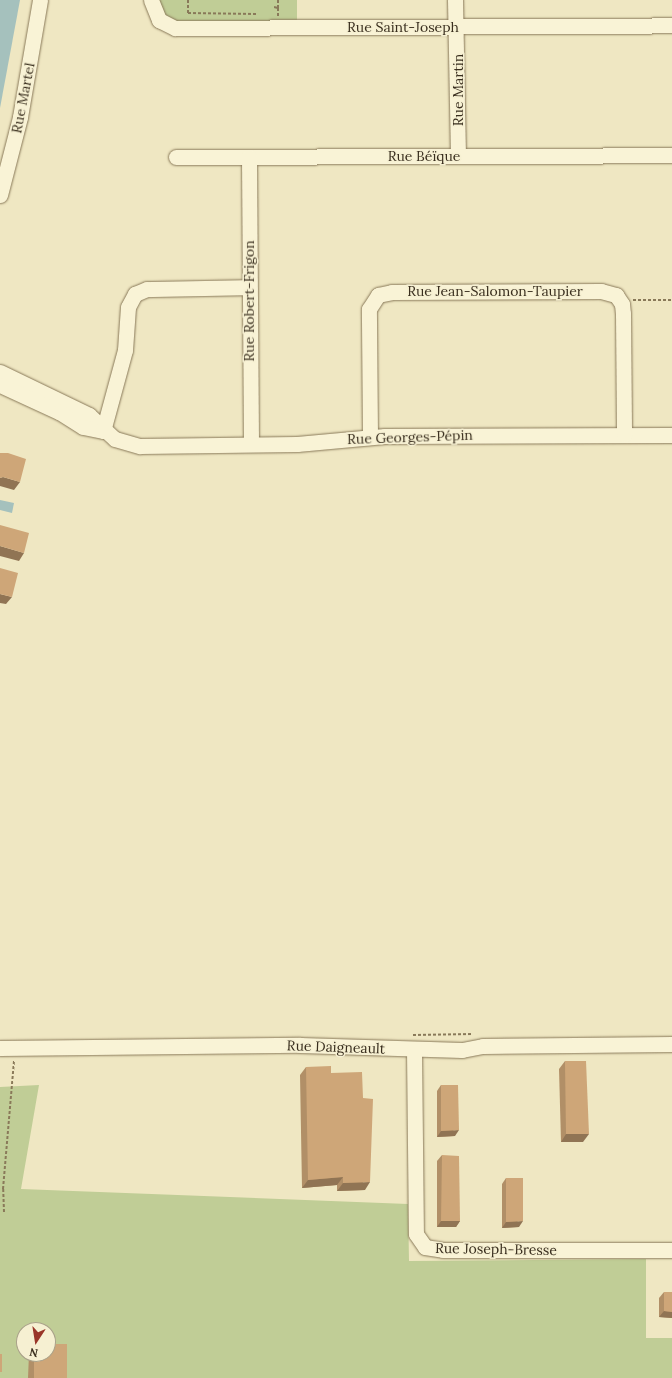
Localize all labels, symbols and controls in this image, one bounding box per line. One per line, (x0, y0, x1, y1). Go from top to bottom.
street label: Rue Saint-Joseph (347, 19, 459, 35)
street label: Rue Martin (450, 54, 466, 126)
street label: Rue Martel (8, 61, 38, 135)
street label: Rue Béïque (388, 148, 460, 164)
street label: Rue Robert-Frigon (241, 240, 257, 362)
street label: Rue Jean-Salomon-Taupier (407, 283, 583, 299)
street label: Rue Georges-Pépin (347, 426, 473, 448)
street label: Rue Daigneault (287, 1037, 385, 1057)
street label: Rue Joseph-Bresse (435, 1240, 557, 1258)
north arrow (16, 1322, 56, 1362)
text: N (28, 1345, 39, 1360)

